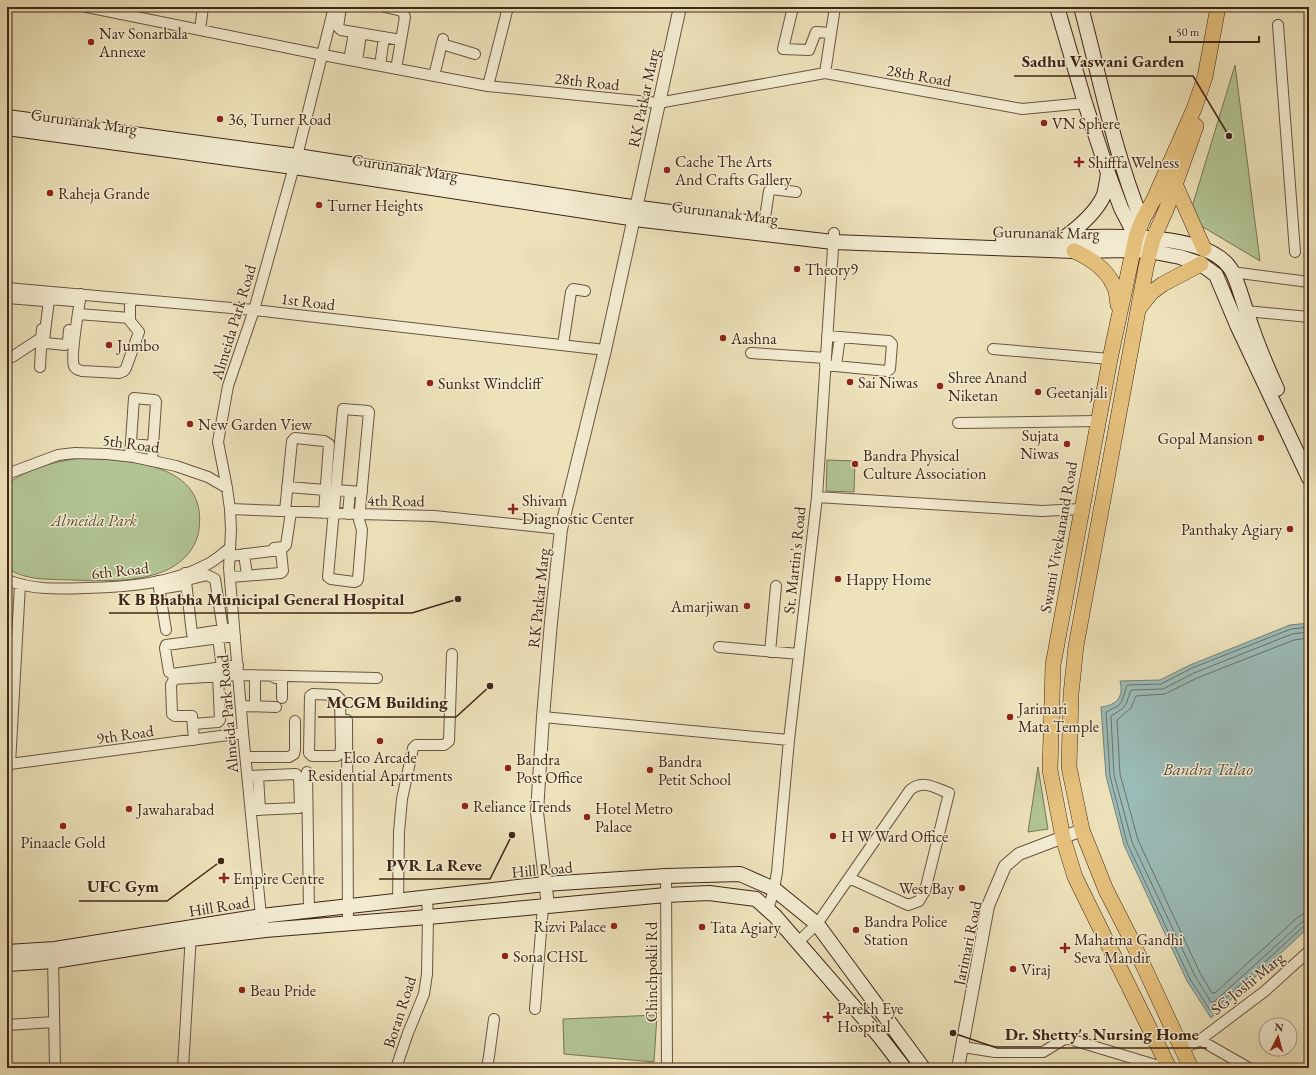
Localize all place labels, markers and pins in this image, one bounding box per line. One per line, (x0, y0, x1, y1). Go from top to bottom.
place label: Nav Sonarbala Annexe (98, 23, 189, 62)
marker: Nav Sonarbala Annexe (86, 37, 96, 47)
callout: Sadhu Vaswani Garden (1014, 47, 1193, 76)
place label: 36, Turner Road (228, 109, 332, 130)
place label: VN Sphere (1052, 113, 1120, 134)
marker: 36, Turner Road (215, 114, 225, 124)
marker: VN Sphere (1039, 118, 1049, 128)
place label: Cache The Arts And Crafts Gallery (674, 151, 793, 190)
place label: Shifffa Welness (1088, 152, 1179, 173)
marker: Shifffa Welness (1073, 156, 1085, 168)
marker: Cache The Arts And Crafts Gallery (662, 165, 672, 175)
place label: Raheja Grande (58, 183, 150, 204)
marker: Raheja Grande (45, 188, 55, 198)
place label: Turner Heights (327, 195, 423, 216)
marker: Turner Heights (314, 200, 324, 210)
place label: Theory9 (805, 259, 858, 280)
marker: Theory9 (792, 264, 802, 274)
place label: Aashna (730, 328, 777, 349)
marker: Aashna (718, 333, 728, 343)
place label: Jumbo (115, 335, 160, 356)
marker: Jumbo (104, 340, 114, 350)
place label: Shree Anand Niketan (948, 367, 1028, 406)
place label: Sai Niwas (858, 372, 918, 393)
place label: Sunkst Windcliff (438, 373, 543, 394)
marker: Sai Niwas (845, 377, 855, 387)
marker: Sunkst Windcliff (425, 378, 435, 388)
marker: Shree Anand Niketan (935, 381, 945, 391)
place label: Geetanjali (1046, 382, 1108, 403)
marker: Geetanjali (1033, 387, 1043, 397)
place label: New Garden View (198, 414, 313, 435)
marker: New Garden View (185, 419, 195, 429)
place label: Sujata Niwas (1020, 425, 1060, 464)
place label: Gopal Mansion (1158, 428, 1254, 449)
marker: Gopal Mansion (1256, 433, 1266, 443)
marker: Sujata Niwas (1062, 439, 1072, 449)
place label: Bandra Physical Culture Association (863, 445, 987, 484)
marker: Bandra Physical Culture Association (850, 459, 860, 469)
place label: Shivam Diagnostic Center (522, 490, 635, 529)
marker: Shivam Diagnostic Center (507, 503, 519, 515)
place label: Panthaky Agiary (1181, 519, 1283, 540)
marker: Panthaky Agiary (1285, 524, 1295, 534)
place label: Happy Home (846, 569, 931, 590)
marker: Happy Home (833, 574, 843, 584)
callout: K B Bhabha Municipal General Hospital (109, 584, 412, 613)
place label: Amarjiwan (670, 596, 740, 617)
marker: Amarjiwan (742, 601, 752, 611)
callout: MCGM Building (318, 688, 456, 717)
place label: Jarimari Mata Temple (1016, 698, 1099, 737)
marker: Jarimari Mata Temple (1005, 712, 1015, 722)
marker: Elco Arcade Residential Apartments (375, 736, 385, 746)
place label: Elco Arcade Residential Apartments (307, 747, 453, 786)
place label: Bandra Post Office (516, 749, 582, 788)
place label: Bandra Petit School (658, 751, 731, 790)
marker: Bandra Post Office (503, 763, 513, 773)
marker: Bandra Petit School (645, 765, 655, 775)
place label: Reliance Trends (473, 796, 571, 817)
place label: Hotel Metro Palace (595, 798, 673, 837)
place label: Jawaharabad (135, 799, 215, 820)
marker: Reliance Trends (460, 801, 470, 811)
marker: Jawaharabad (124, 804, 134, 814)
marker: Hotel Metro Palace (582, 812, 592, 822)
marker: Pinaacle Gold (58, 821, 68, 831)
place label: H W Ward Office (841, 826, 948, 847)
marker: H W Ward Office (828, 831, 838, 841)
place label: Pinaacle Gold (20, 832, 106, 853)
callout: PVR La Reve (379, 850, 490, 879)
place label: Empire Centre (233, 868, 324, 889)
callout: UFC Gym (79, 872, 167, 901)
marker: Empire Centre (218, 872, 230, 884)
place label: West Bay (899, 878, 955, 899)
marker: West Bay (957, 883, 967, 893)
place label: Bandra Police Station (864, 911, 947, 950)
place label: Rizvi Palace (533, 916, 606, 937)
place label: Tata Agiary (710, 917, 782, 938)
marker: Rizvi Palace (609, 921, 619, 931)
marker: Tata Agiary (697, 922, 707, 932)
marker: Bandra Police Station (851, 925, 861, 935)
place label: Mahatma Gandhi Seva Mandir (1074, 929, 1183, 968)
marker: Mahatma Gandhi Seva Mandir (1059, 942, 1071, 954)
place label: Sona CHSL (513, 946, 588, 967)
marker: Sona CHSL (500, 951, 510, 961)
place label: Viraj (1021, 959, 1051, 980)
marker: Viraj (1008, 964, 1018, 974)
place label: Beau Pride (250, 980, 316, 1001)
marker: Beau Pride (237, 985, 247, 995)
place label: Parekh Eye Hospital (837, 998, 903, 1037)
marker: Parekh Eye Hospital (822, 1011, 834, 1023)
callout: Dr. Shetty's Nursing Home (997, 1019, 1207, 1048)

